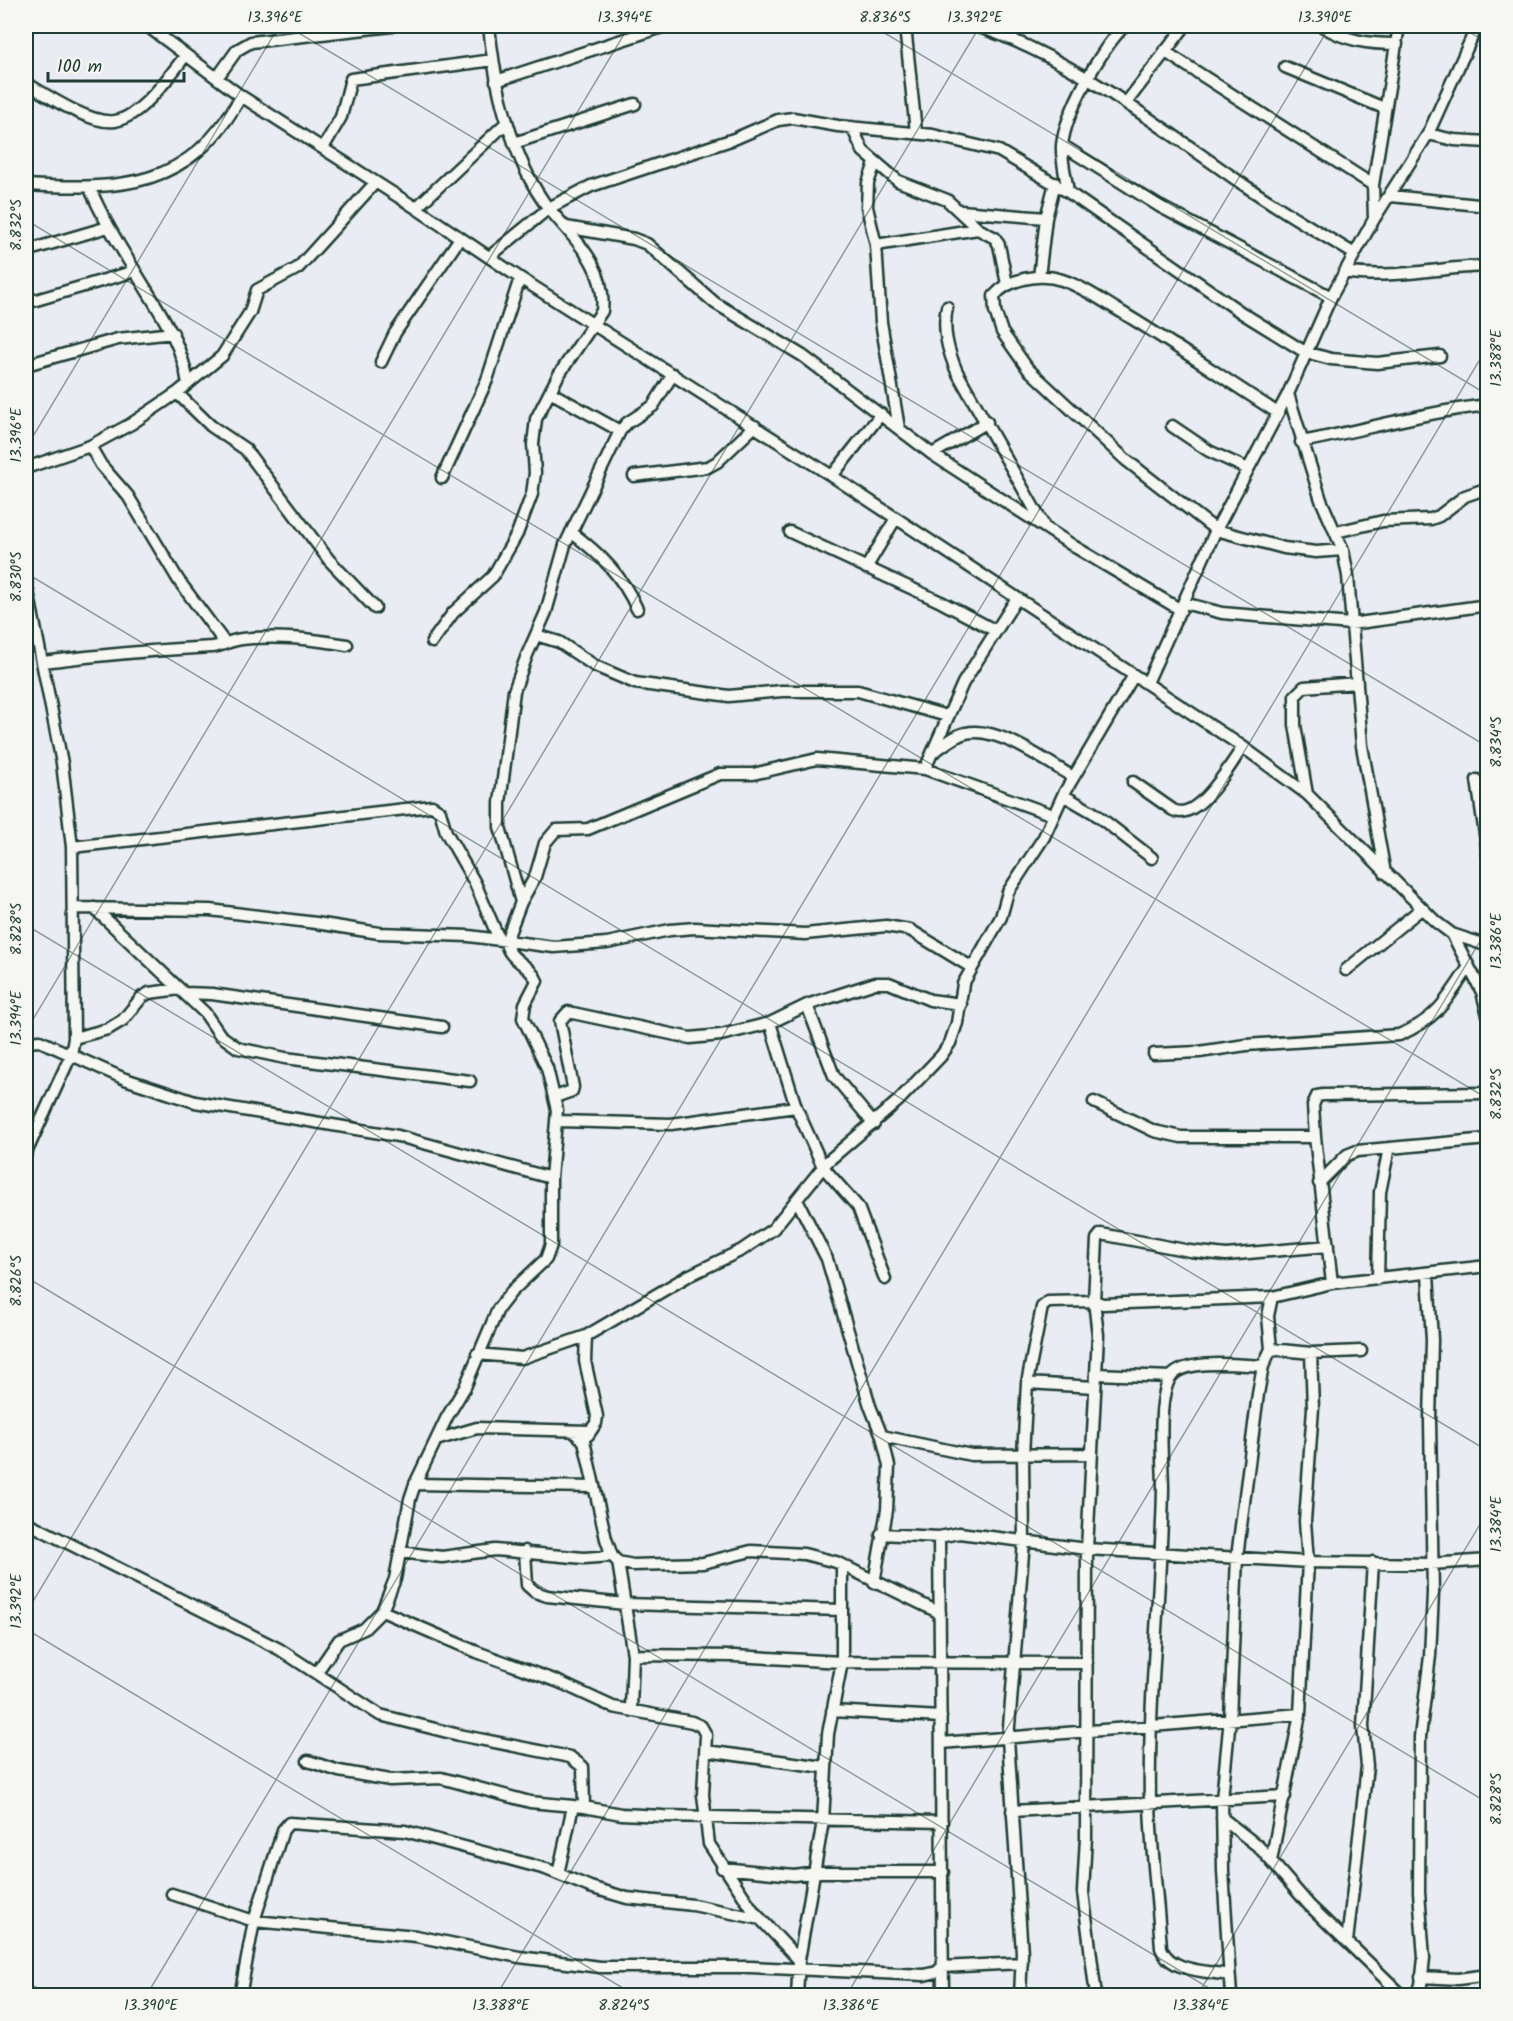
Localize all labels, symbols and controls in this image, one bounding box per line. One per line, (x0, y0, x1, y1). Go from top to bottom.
text: 13.396°E (248, 6, 304, 30)
text: 13.394°E (598, 6, 654, 30)
text: 8.836°S (859, 6, 911, 30)
text: 13.392°E (947, 6, 1004, 30)
text: 13.390°E (1298, 6, 1353, 30)
scale bar (48, 45, 184, 83)
text: 100 m (57, 53, 102, 82)
text: 8.832°S (5, 199, 29, 251)
text: 13.388°E (1485, 328, 1509, 387)
text: 13.396°E (5, 406, 29, 462)
text: 8.830°S (5, 552, 29, 602)
text: 8.834°S (1485, 716, 1509, 768)
text: 8.828°S (5, 903, 29, 955)
text: 13.386°E (1485, 911, 1509, 969)
text: 13.394°E (5, 989, 29, 1045)
text: 8.832°S (1485, 1068, 1509, 1120)
text: 8.826°S (5, 1255, 29, 1307)
text: 13.384°E (1485, 1495, 1509, 1552)
text: 13.392°E (5, 1572, 29, 1629)
text: 8.828°S (1485, 1773, 1509, 1825)
text: 13.390°E (124, 1994, 179, 2018)
text: 13.388°E (472, 1994, 531, 2018)
text: 8.824°S (598, 1994, 650, 2018)
text: 13.386°E (823, 1994, 881, 2018)
text: 13.384°E (1173, 1994, 1230, 2018)

